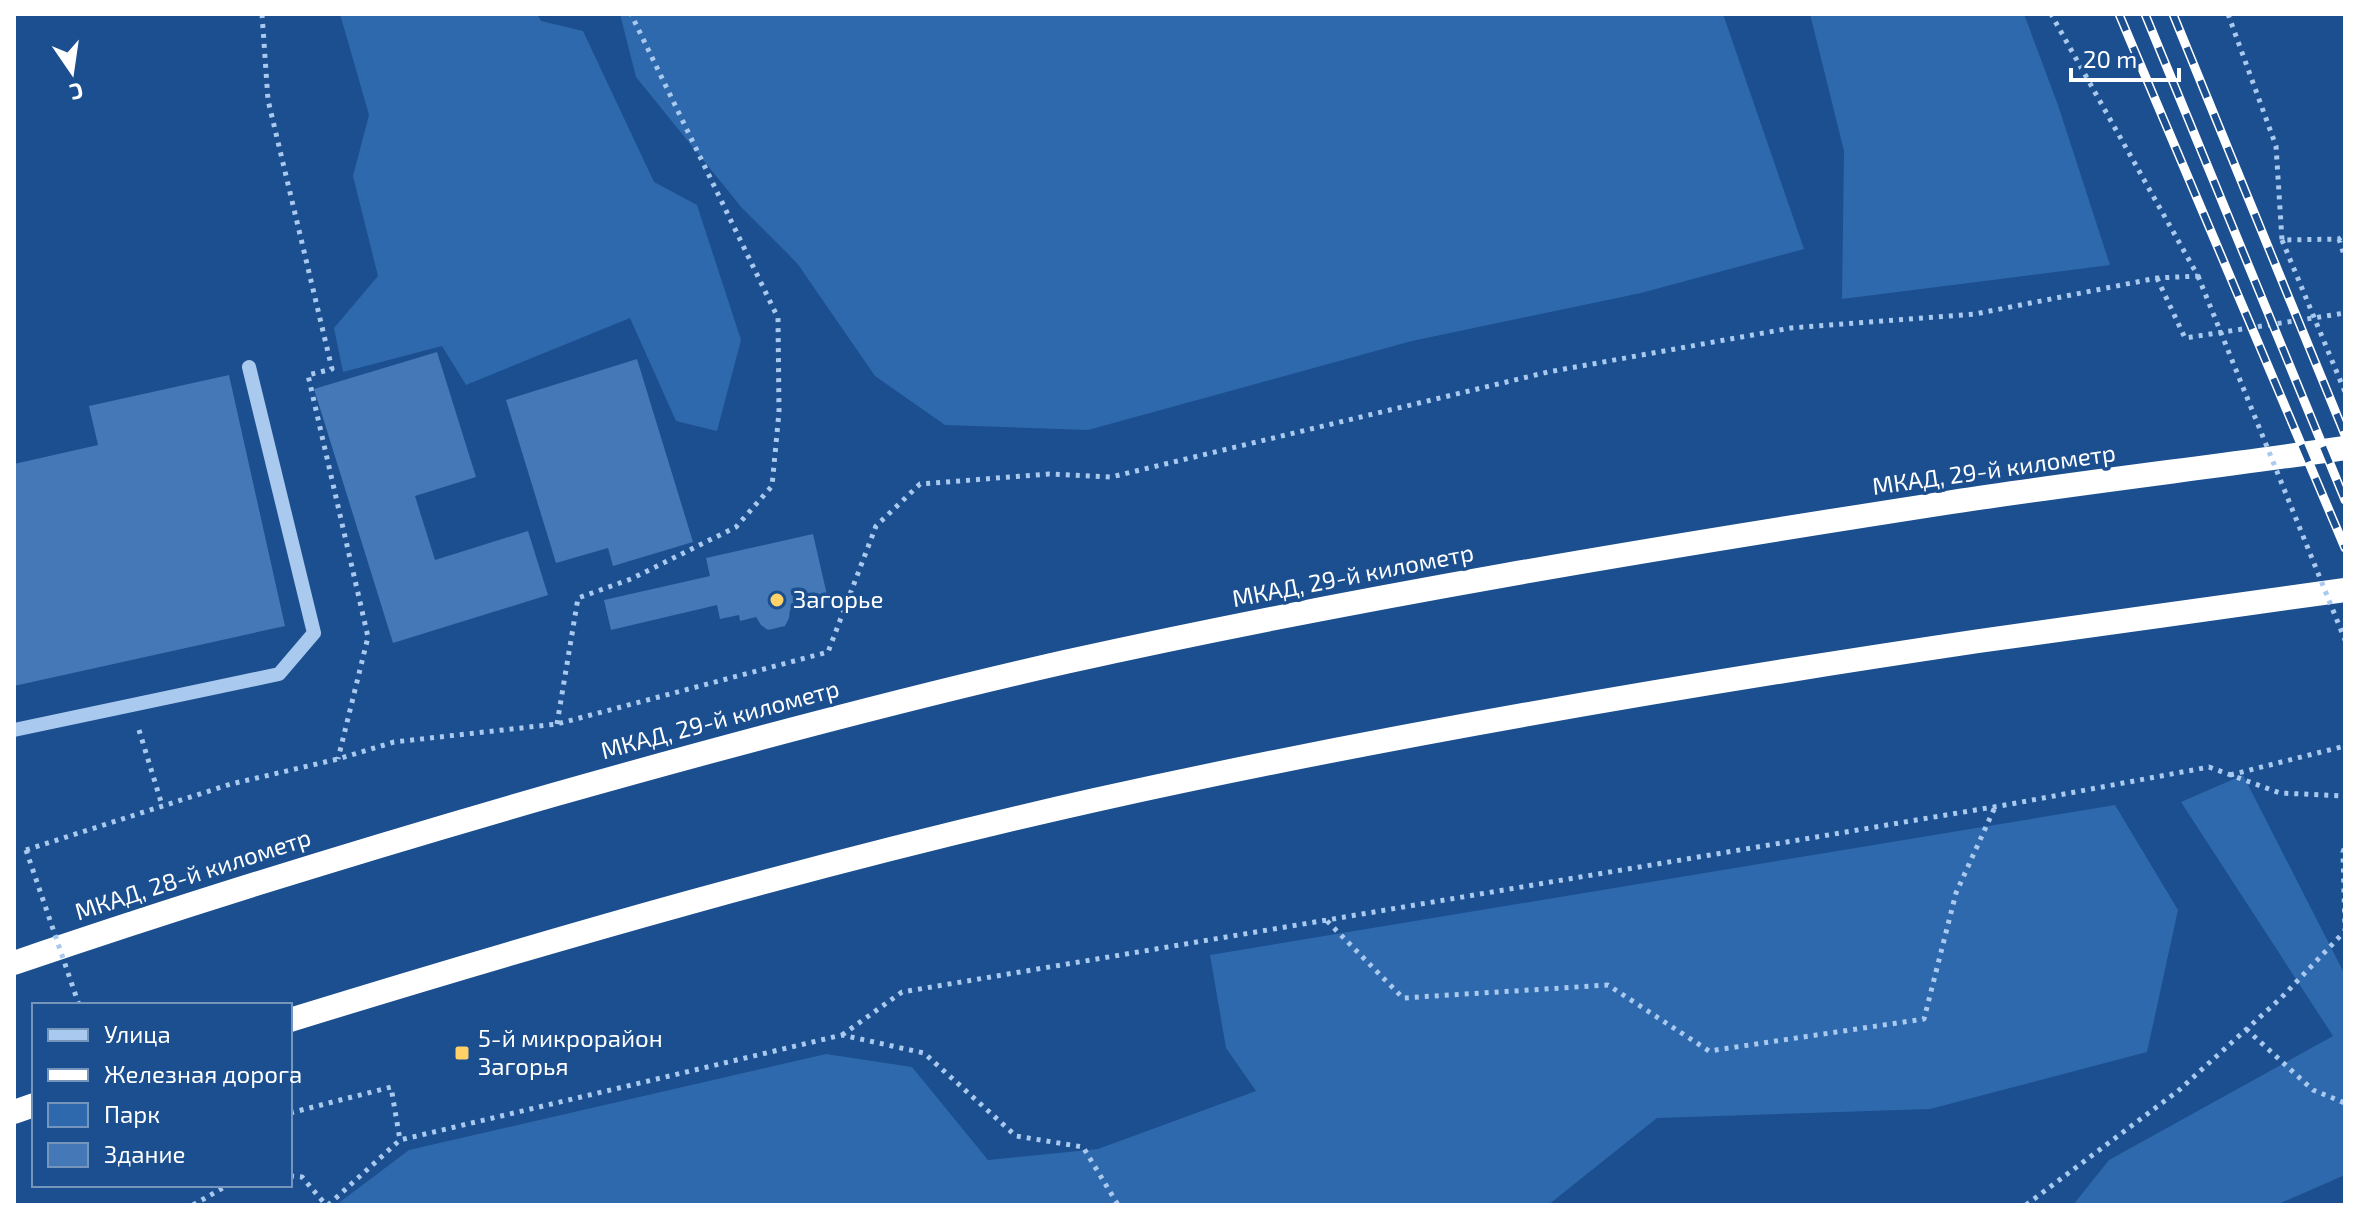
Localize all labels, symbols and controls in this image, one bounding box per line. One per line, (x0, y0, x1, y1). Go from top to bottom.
north arrow (32, 32, 112, 112)
scale bar (2071, 32, 2179, 82)
text: 20 m (2083, 44, 2137, 73)
text: С (67, 78, 86, 107)
street label: МКАД, 29-й километр (1870, 437, 2117, 500)
street label: МКАД, 29-й километр (1229, 537, 1476, 612)
place label: Загорье (793, 584, 883, 613)
marker: Загорье (768, 591, 786, 609)
street label: МКАД, 29-й километр (597, 673, 842, 764)
street label: МКАД, 28-й километр (71, 822, 314, 925)
legend (32, 1003, 292, 1187)
text: Улица (104, 1019, 171, 1048)
place label: 5-й микрорайон Загорья (478, 1023, 663, 1080)
marker: 5-й микрорайон Загорья (453, 1044, 471, 1062)
text: Железная дорога (104, 1059, 302, 1088)
text: Парк (104, 1099, 160, 1128)
text: Здание (104, 1139, 186, 1168)

